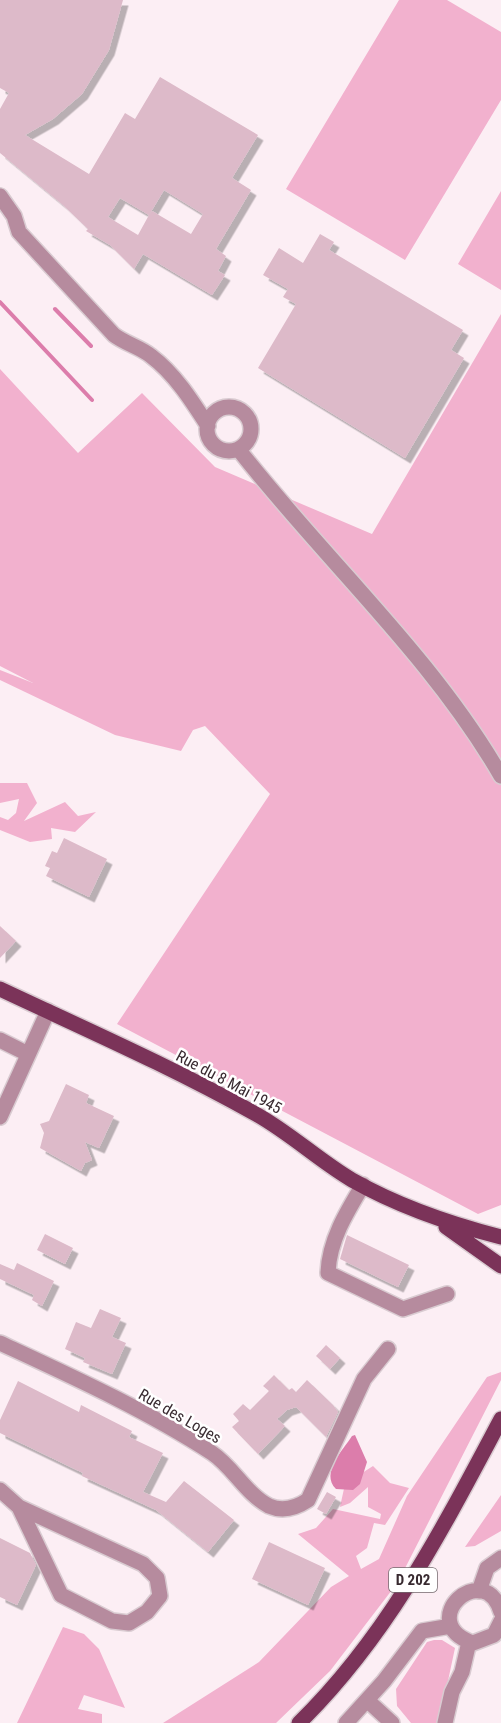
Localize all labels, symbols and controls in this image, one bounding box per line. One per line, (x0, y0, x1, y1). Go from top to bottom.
street label: Rue du 8 Mai 1945 (173, 1046, 285, 1118)
street label: Rue des Loges (135, 1385, 225, 1447)
road number: D 202 (389, 1568, 437, 1592)

